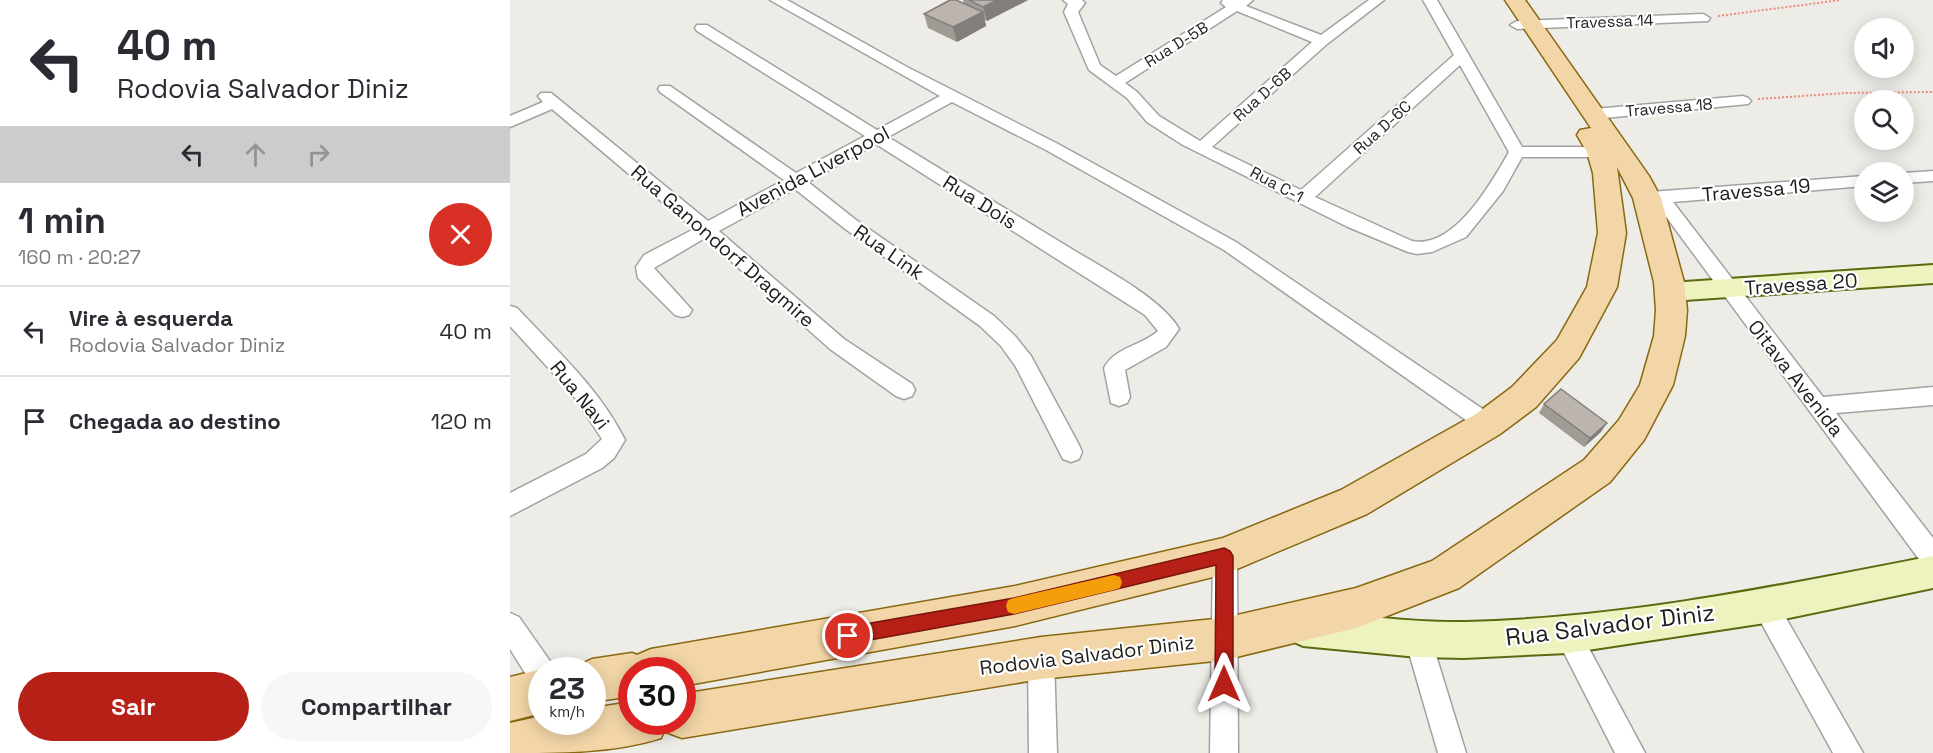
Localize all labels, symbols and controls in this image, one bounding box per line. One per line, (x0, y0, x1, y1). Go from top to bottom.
street label: Travessa 14 (1566, 9, 1654, 34)
street label: Rua D-5B (1140, 17, 1212, 72)
map controls (1854, 18, 1914, 222)
button: sound (1854, 18, 1914, 78)
text: 40 m (117, 19, 217, 72)
icon: left (18, 24, 96, 102)
street label: Rua D-6B (1229, 63, 1296, 126)
text: Rodovia Salvador Diniz (117, 71, 409, 106)
button: search (1854, 90, 1914, 150)
street label: Travessa 18 (1625, 93, 1713, 122)
street label: Rua D-6C (1349, 96, 1416, 159)
street label: Avenida Liverpool (732, 120, 894, 222)
icon: left (176, 138, 209, 171)
icon: ahead (239, 138, 272, 171)
icon: right (302, 138, 335, 171)
street label: Rua Ganondorf Dragmire (626, 159, 820, 333)
street label: Rua C-1 (1246, 162, 1307, 207)
button: layers (1854, 162, 1914, 222)
street label: Rua Dois (938, 169, 1022, 235)
street label: Travessa 19 (1701, 172, 1811, 208)
text: 1 min (18, 198, 106, 244)
button: close (429, 203, 492, 266)
street label: Rua Link (849, 218, 930, 286)
text: 160 m · 20:27 (18, 244, 141, 270)
street label: Travessa 20 (1744, 267, 1858, 301)
text: Vire à esquerda (69, 304, 233, 332)
street label: Oitava Avenida (1742, 314, 1850, 442)
icon: left (18, 315, 51, 348)
text: 40 m (440, 317, 492, 345)
text: Rodovia Salvador Diniz (69, 332, 285, 358)
street label: Rua Navi (544, 355, 616, 435)
icon: arrive (18, 405, 51, 438)
text: Chegada ao destino (69, 407, 281, 435)
text: 120 m (431, 407, 492, 435)
street label: Rua Salvador Diniz (1504, 596, 1716, 653)
pin (822, 610, 873, 661)
icon: arrive (831, 619, 864, 652)
street label: Rodovia Salvador Diniz (978, 629, 1196, 681)
position arrow (1192, 652, 1256, 716)
speed limit sign: 30 (618, 657, 696, 735)
text: 23 (549, 669, 585, 708)
button: Sair (18, 672, 249, 741)
button: Compartilhar (261, 672, 492, 741)
text: km/h (549, 702, 585, 721)

